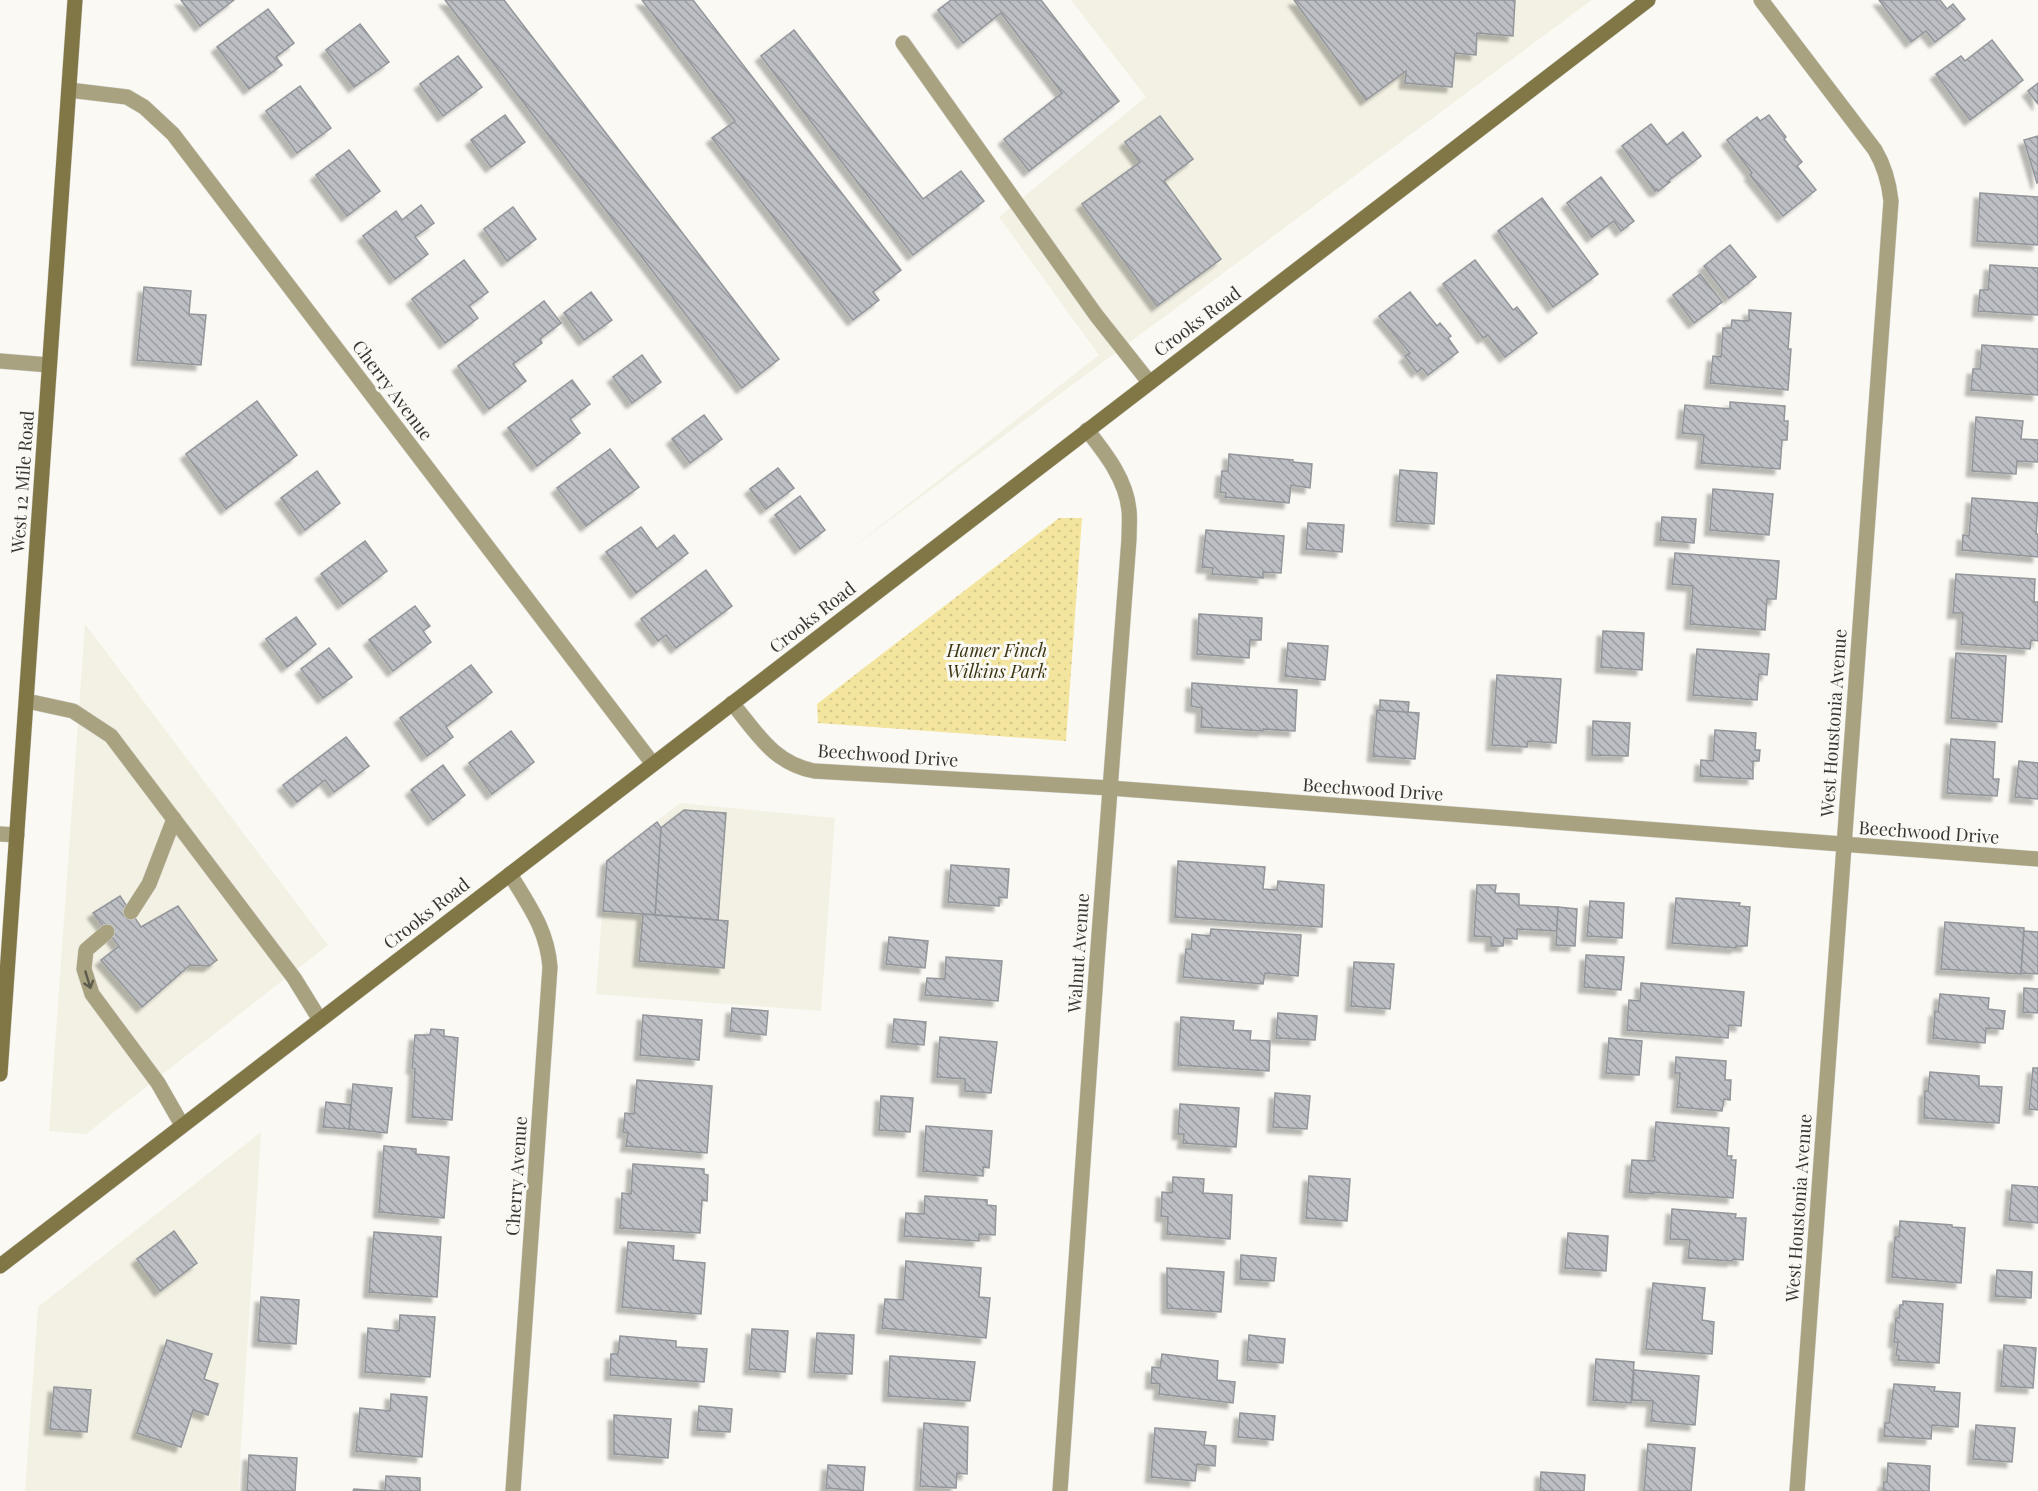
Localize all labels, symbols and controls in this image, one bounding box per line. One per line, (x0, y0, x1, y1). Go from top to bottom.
street label: Crooks Road (1149, 280, 1246, 362)
street label: Cherry Avenue (347, 335, 439, 445)
street label: West 12 Mile Road (5, 409, 39, 555)
street label: Crooks Road (764, 576, 860, 658)
street label: West Houstonia Avenue (1814, 628, 1852, 819)
park label: Hamer Finch Wilkins Park (946, 638, 1047, 683)
street label: Beechwood Drive (817, 738, 959, 772)
street label: Beechwood Drive (1302, 772, 1444, 806)
street label: Beechwood Drive (1858, 815, 2000, 849)
street label: Crooks Road (378, 872, 474, 954)
street label: Walnut Avenue (1062, 892, 1094, 1015)
one-way arrow (83, 970, 94, 989)
street label: West Houstonia Avenue (1779, 1113, 1817, 1304)
street label: Cherry Avenue (500, 1115, 532, 1237)

